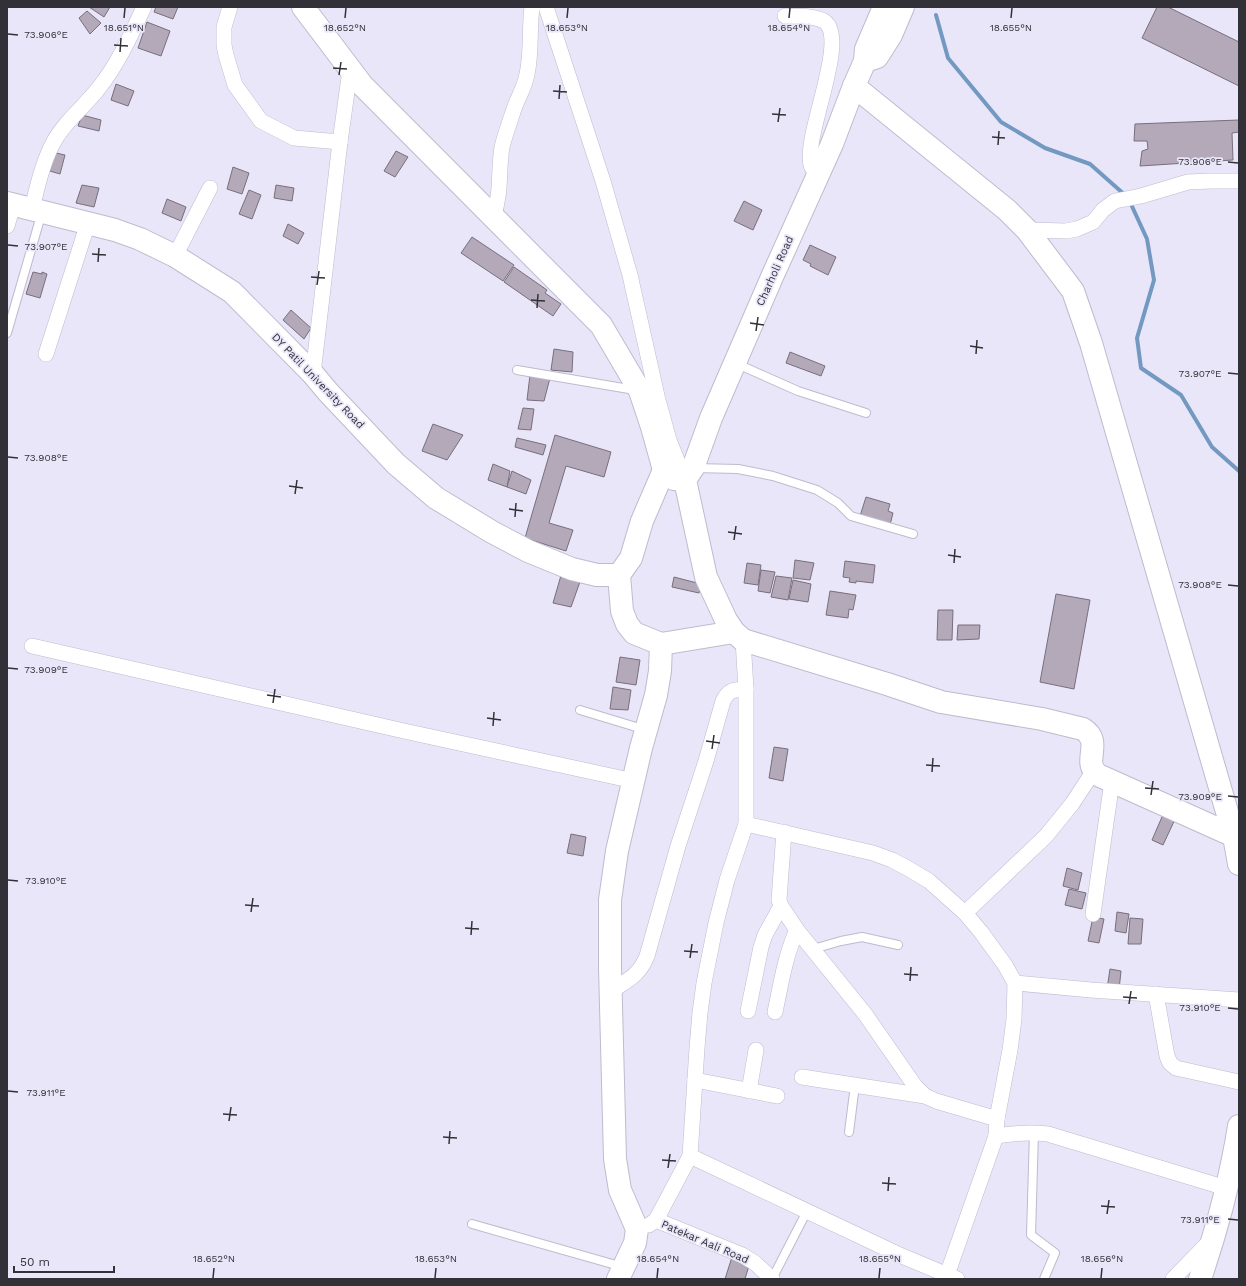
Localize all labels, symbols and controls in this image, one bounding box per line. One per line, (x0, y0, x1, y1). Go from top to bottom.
text: 18.651°N (104, 22, 144, 33)
text: 18.652°N (324, 22, 366, 33)
text: 18.653°N (546, 22, 588, 33)
text: 18.654°N (768, 22, 810, 33)
text: 18.655°N (990, 22, 1032, 33)
text: 73.906°E (24, 29, 68, 40)
text: 73.906°E (1178, 156, 1222, 167)
street label: Charholi Road (754, 234, 796, 308)
text: 73.907°E (25, 241, 67, 252)
street label: DY Patil University Road (269, 331, 367, 431)
text: 73.907°E (1179, 368, 1221, 379)
text: 73.908°E (24, 452, 68, 463)
text: 73.908°E (1178, 579, 1222, 590)
text: 73.909°E (24, 664, 68, 675)
text: 73.909°E (1178, 791, 1222, 802)
text: 73.910°E (25, 875, 67, 886)
text: 73.910°E (1179, 1002, 1221, 1013)
text: 73.911°E (26, 1087, 66, 1098)
text: 73.911°E (1180, 1214, 1220, 1225)
street label: Patekar Aali Road (659, 1218, 751, 1266)
scale bar (14, 1248, 114, 1274)
text: 18.652°N (193, 1253, 235, 1264)
text: 18.653°N (415, 1253, 457, 1264)
text: 18.654°N (637, 1253, 679, 1264)
text: 18.655°N (859, 1253, 901, 1264)
text: 18.656°N (1081, 1253, 1123, 1264)
text: 50 m (20, 1255, 50, 1269)

